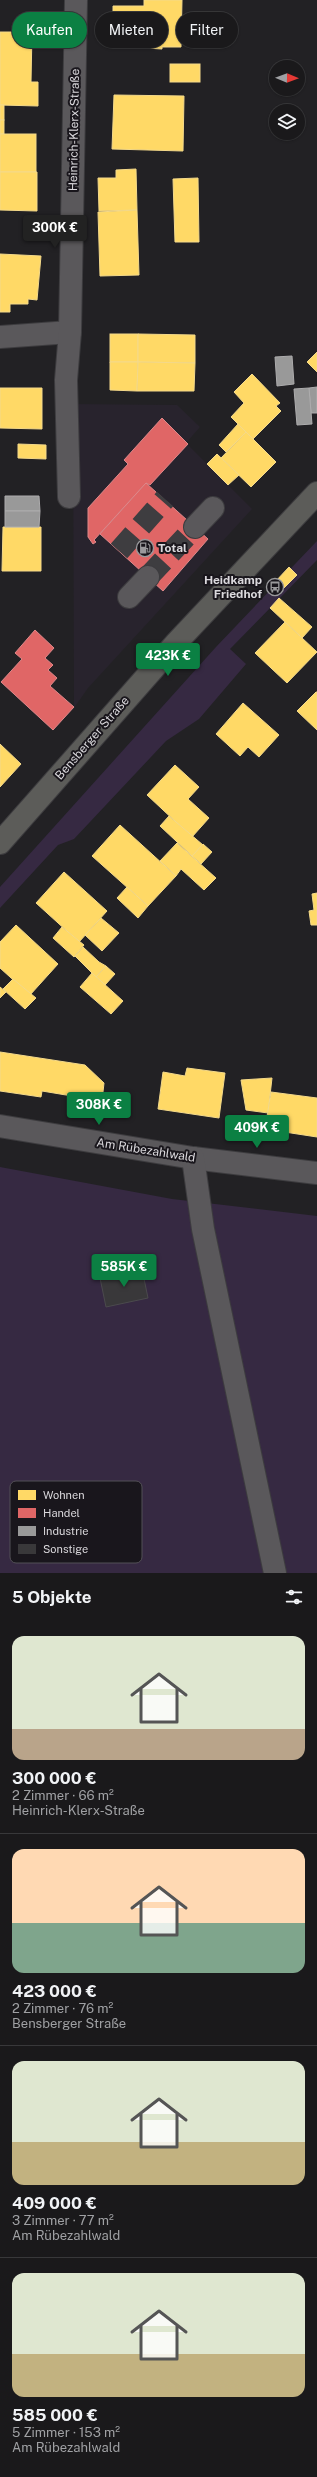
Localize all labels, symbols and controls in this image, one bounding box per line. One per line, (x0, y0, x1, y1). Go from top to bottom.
chip: Kaufen (12, 12, 87, 48)
chip: Mieten (95, 12, 168, 48)
chip: Filter (176, 12, 238, 48)
north arrow (269, 60, 305, 96)
map controls (269, 60, 305, 140)
street label: Heinrich-Klerx-Straße (66, 68, 82, 191)
button: layers (269, 104, 305, 140)
pin: 300K € (22, 215, 88, 249)
text: 300K € (32, 220, 78, 235)
fuel station icon: Total (135, 538, 155, 558)
place label: Total (158, 541, 187, 555)
place label: Heidkamp Friedhof (204, 573, 262, 601)
bus stop icon: Heidkamp Friedhof (265, 577, 285, 597)
pin: 423K € (135, 643, 201, 677)
text: 423K € (145, 648, 191, 663)
street label: Bensberger Straße (52, 693, 132, 782)
pin: 308K € (66, 1092, 132, 1126)
text: 308K € (76, 1097, 122, 1112)
pin: 409K € (224, 1115, 290, 1149)
text: 409K € (234, 1120, 280, 1135)
street label: Am Rübezahlwald (96, 1135, 196, 1165)
pin: 585K € (91, 1254, 157, 1288)
text: 585K € (101, 1259, 148, 1274)
legend (10, 1481, 142, 1563)
text: Wohnen (43, 1489, 84, 1501)
text: Handel (43, 1507, 80, 1519)
text: Industrie (43, 1525, 88, 1537)
text: Sonstige (43, 1543, 88, 1555)
icon: filters (283, 1586, 305, 1608)
text: 5 Objekte (12, 1587, 92, 1607)
icon: home (123, 1662, 195, 1734)
text: 300 000 € (12, 1768, 97, 1788)
text: 2 Zimmer · 66 m² (12, 1788, 114, 1803)
text: Heinrich-Klerx-Straße (12, 1803, 145, 1818)
icon: home (123, 1875, 195, 1947)
text: 423 000 € (12, 1981, 97, 2001)
text: 2 Zimmer · 76 m² (12, 2001, 113, 2016)
text: Bensberger Straße (12, 2016, 126, 2031)
icon: home (123, 2087, 195, 2159)
text: 409 000 € (12, 2193, 97, 2213)
text: 3 Zimmer · 77 m² (12, 2213, 114, 2228)
text: Am Rübezahlwald (12, 2228, 120, 2243)
icon: home (123, 2299, 195, 2371)
text: 585 000 € (12, 2405, 98, 2425)
text: 5 Zimmer · 153 m² (12, 2425, 120, 2440)
text: Am Rübezahlwald (12, 2440, 120, 2455)

